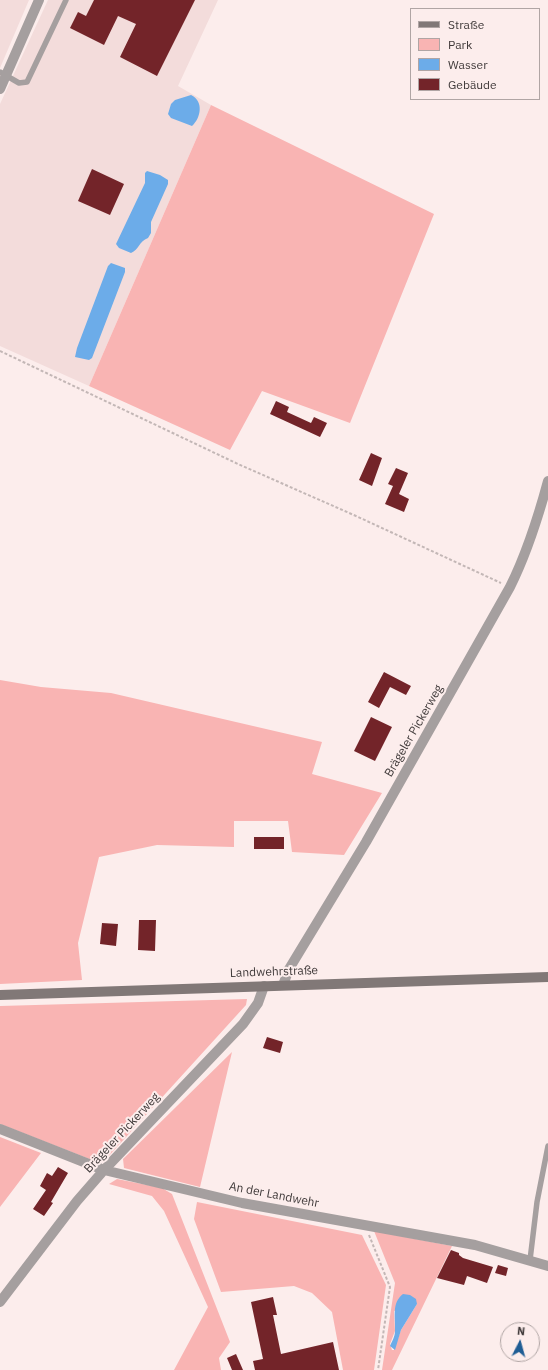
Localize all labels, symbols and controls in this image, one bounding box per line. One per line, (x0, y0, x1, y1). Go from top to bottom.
legend (410, 8, 540, 100)
text: Straße (448, 17, 484, 32)
text: Park (448, 37, 472, 52)
text: Wasser (448, 57, 488, 72)
text: Gebäude (448, 77, 497, 92)
street label: Brägeler Pickerweg (382, 682, 446, 780)
street label: Landwehrstraße (230, 963, 318, 981)
street label: Brägeler Pickerweg (81, 1090, 163, 1176)
street label: An der Landwehr (228, 1179, 320, 1211)
north arrow (500, 1322, 540, 1362)
text: N (516, 1324, 526, 1338)

